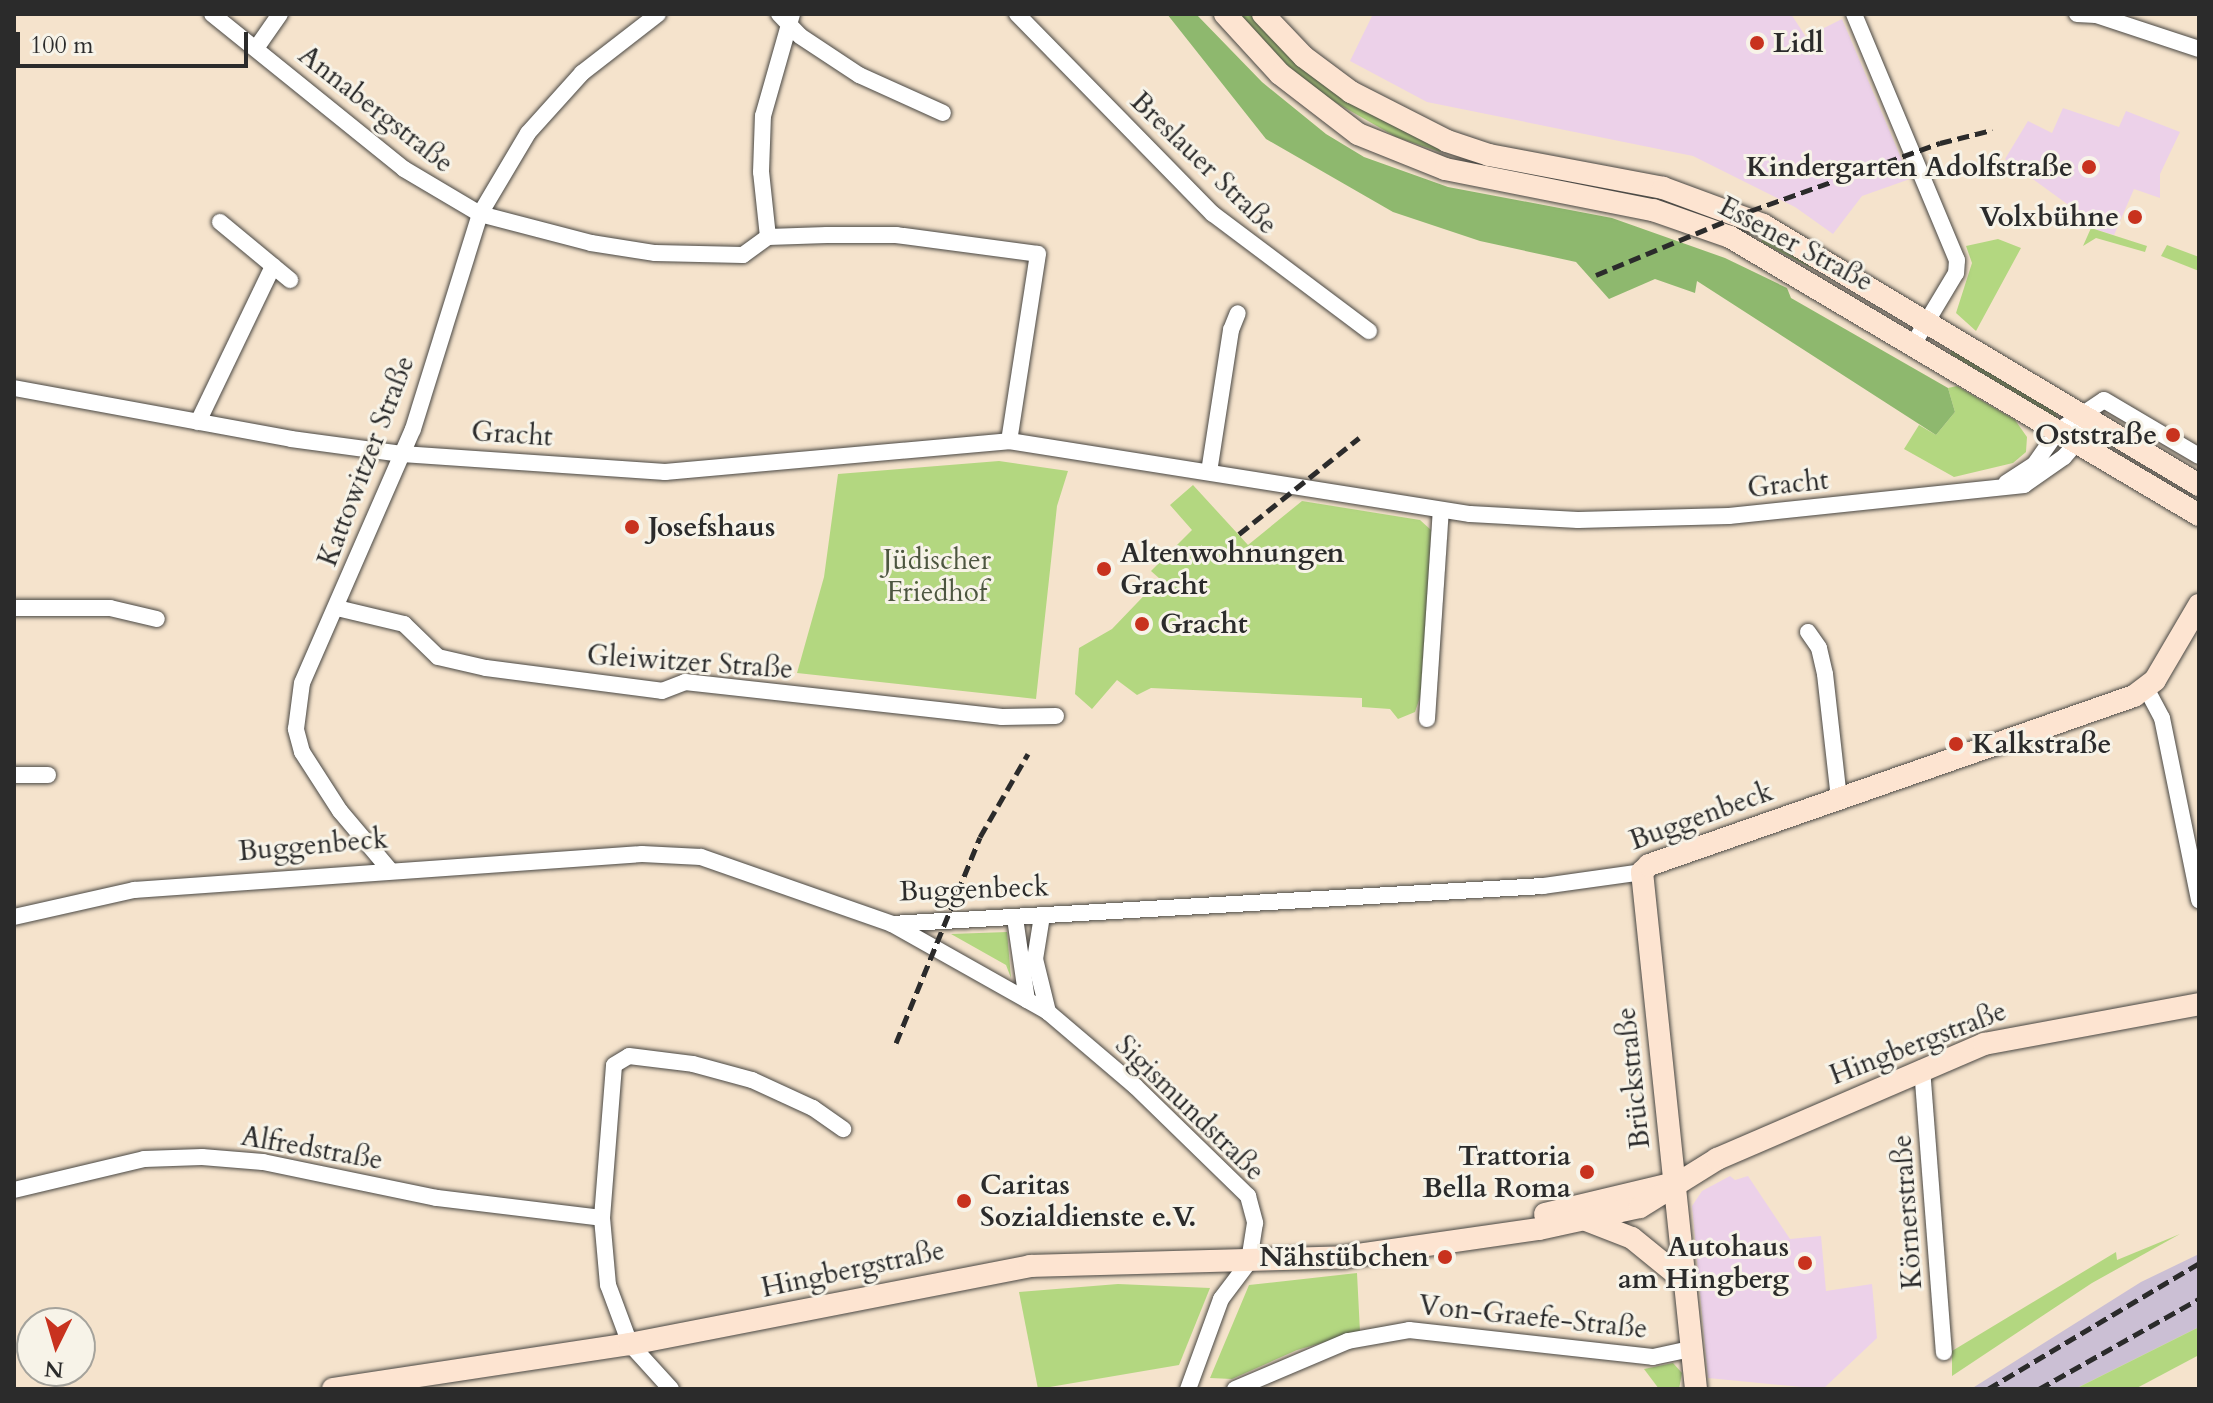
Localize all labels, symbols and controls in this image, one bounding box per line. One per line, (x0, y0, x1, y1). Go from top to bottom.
scale bar (20, 16, 252, 66)
place label: Lidl (1773, 26, 1824, 60)
text: 100 m (30, 29, 94, 62)
marker: Lidl (1748, 34, 1766, 52)
street label: Annabergstraße (292, 38, 460, 180)
street label: Breslauer Straße (1124, 85, 1284, 241)
place label: Kindergarten Adolfstraße (1746, 150, 2073, 184)
marker: Kindergarten Adolfstraße (2080, 158, 2098, 176)
street label: Essener Straße (1713, 189, 1879, 299)
place label: Volxbühne (1980, 200, 2119, 234)
marker: Volxbühne (2126, 208, 2144, 226)
street label: Kattowitzer Straße (310, 351, 422, 571)
street label: Gracht (470, 414, 554, 454)
place label: Oststraße (2035, 418, 2157, 452)
marker: Oststraße (2164, 426, 2182, 444)
street label: Gracht (1746, 463, 1830, 505)
place label: Josefshaus (648, 510, 775, 544)
marker: Josefshaus (623, 518, 641, 536)
place label: Altenwohnungen Gracht (1120, 536, 1345, 602)
park label: Jüdischer Friedhof (883, 543, 991, 609)
marker: Altenwohnungen Gracht (1095, 560, 1113, 578)
place label: Gracht (1160, 607, 1248, 641)
marker: Gracht (1131, 613, 1153, 635)
street label: Gleiwitzer Straße (586, 638, 794, 686)
place label: Kalkstraße (1972, 727, 2111, 761)
marker: Kalkstraße (1947, 735, 1965, 753)
street label: Buggenbeck (1625, 775, 1777, 857)
street label: Buggenbeck (237, 822, 389, 868)
street label: Buggenbeck (899, 870, 1049, 908)
street label: Hingbergstraße (1825, 994, 2011, 1092)
street label: Brückstraße (1609, 1006, 1657, 1150)
street label: Sigismundstraße (1108, 1028, 1272, 1188)
street label: Alfredstraße (239, 1119, 385, 1177)
street label: Körnerstraße (1885, 1134, 1929, 1290)
place label: Trattoria Bella Roma (1422, 1139, 1571, 1205)
marker: Trattoria Bella Roma (1578, 1163, 1596, 1181)
place label: Caritas Sozialdienste e.V. (980, 1168, 1196, 1234)
marker: Caritas Sozialdienste e.V. (955, 1192, 973, 1210)
place label: Autohaus am Hingberg (1618, 1230, 1789, 1296)
street label: Hingbergstraße (758, 1233, 948, 1305)
place label: Nähstübchen (1259, 1240, 1429, 1274)
marker: Nähstübchen (1436, 1248, 1454, 1266)
marker: Autohaus am Hingberg (1796, 1254, 1814, 1272)
street label: Von-Graefe-Straße (1417, 1288, 1649, 1346)
north arrow (16, 1307, 96, 1387)
text: N (43, 1353, 65, 1385)

